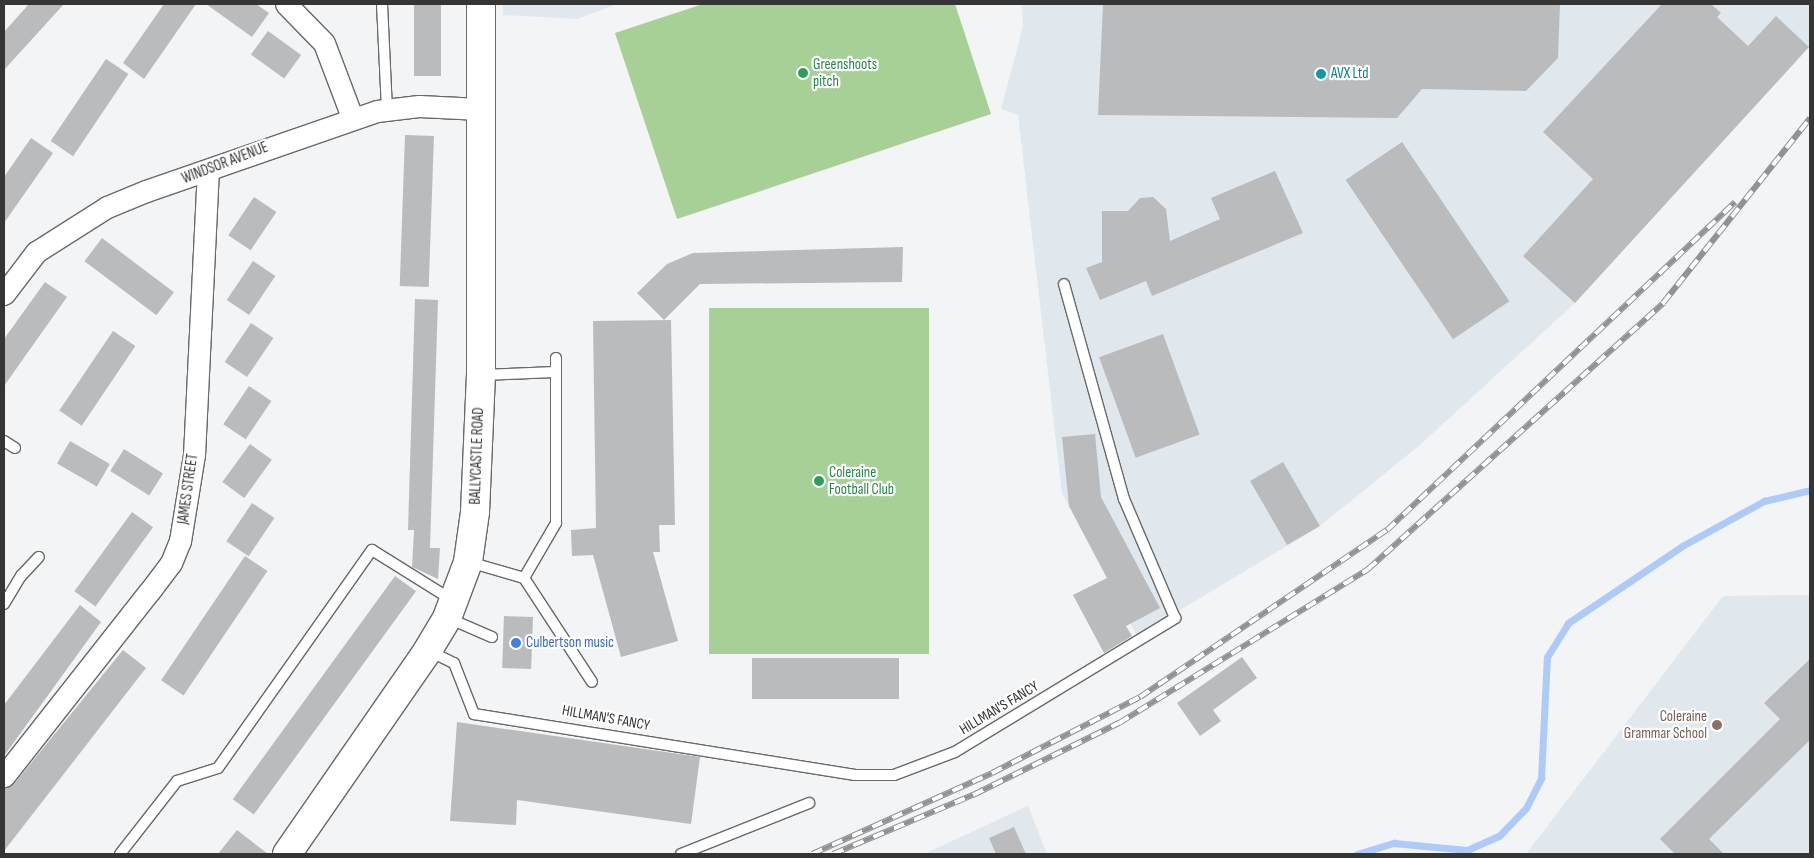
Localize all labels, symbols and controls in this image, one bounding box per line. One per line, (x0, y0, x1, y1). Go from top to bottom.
place label: Greenshoots pitch (813, 55, 877, 90)
place label: AVX Ltd (1331, 65, 1369, 83)
marker: Greenshoots pitch (797, 67, 809, 79)
marker: AVX Ltd (1315, 68, 1327, 80)
street label: WINDSOR AVENUE (179, 138, 271, 188)
street label: BALLYCASTLE ROAD (466, 407, 488, 505)
street label: JAMES STREET (174, 453, 202, 525)
place label: Coleraine Football Club (829, 463, 894, 498)
marker: Coleraine Football Club (813, 475, 825, 487)
place label: Culbertson music (526, 634, 614, 652)
marker: Culbertson music (510, 637, 522, 649)
street label: HILLMAN'S FANCY (956, 677, 1042, 739)
street label: HILLMAN'S FANCY (561, 701, 651, 735)
place label: Coleraine Grammar School (1624, 707, 1707, 742)
marker: Coleraine Grammar School (1711, 719, 1723, 731)

